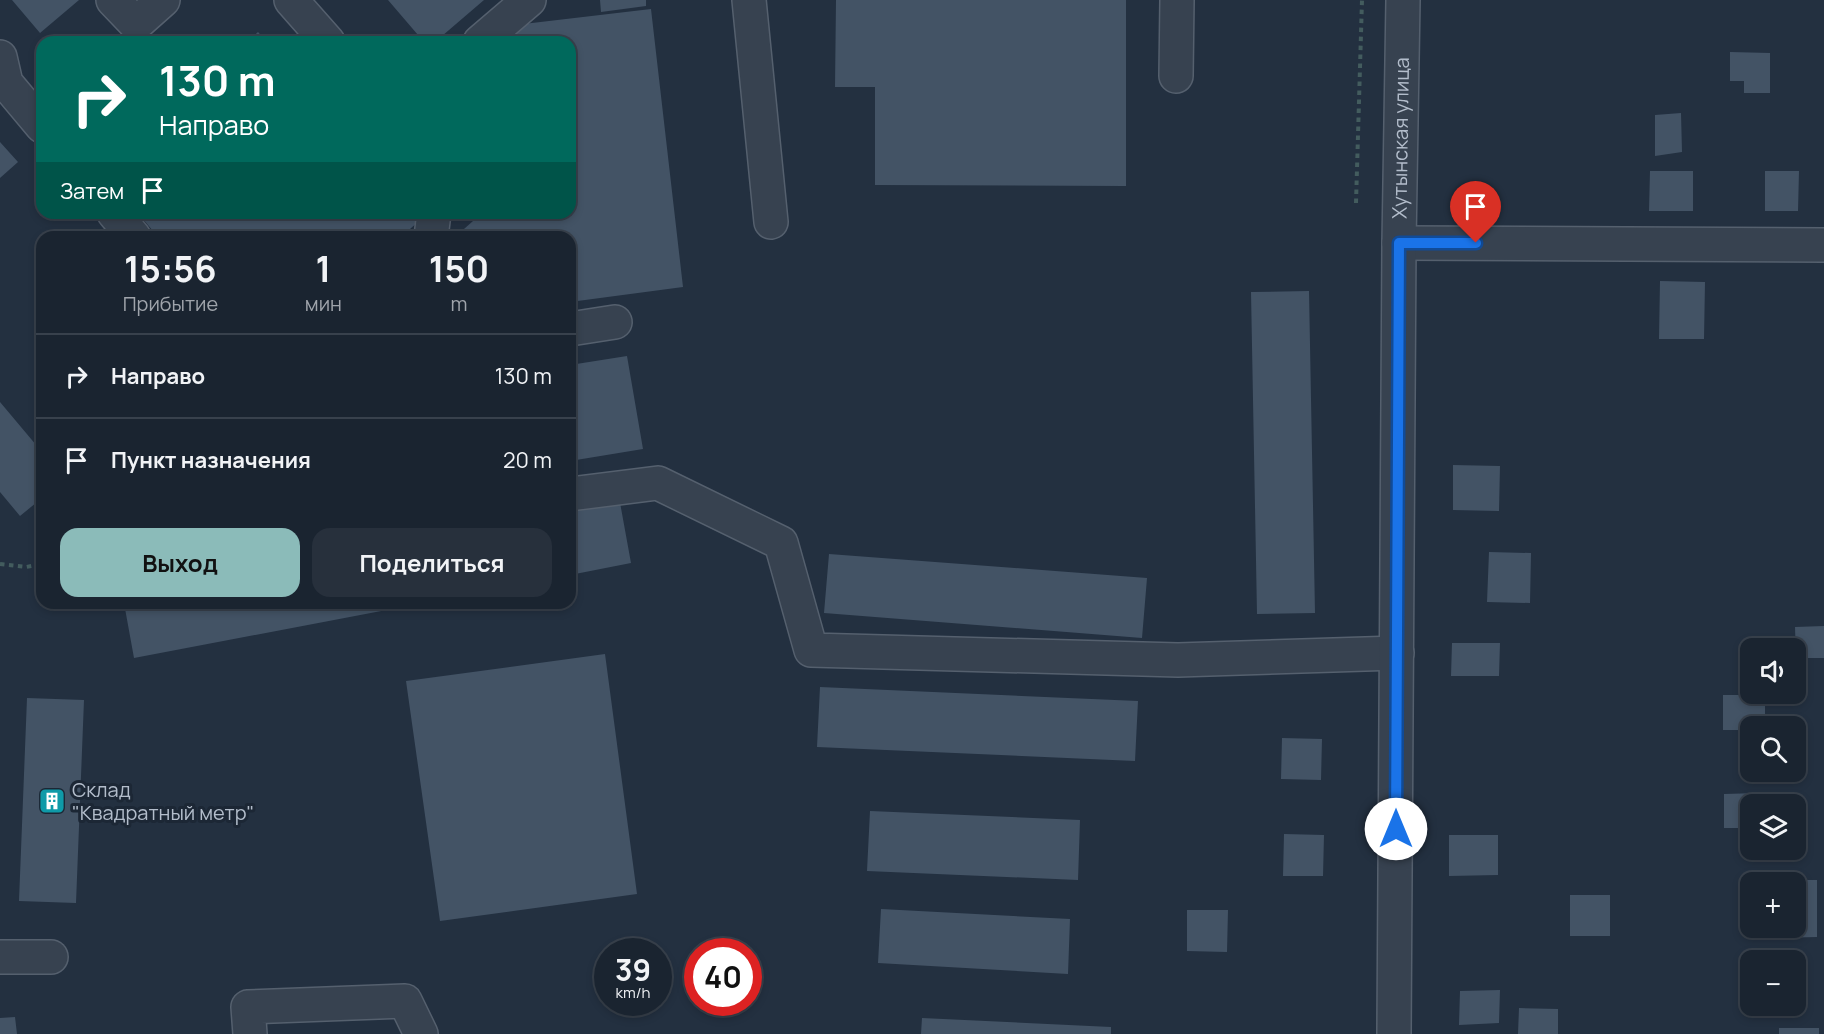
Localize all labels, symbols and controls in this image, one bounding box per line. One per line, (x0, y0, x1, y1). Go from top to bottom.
text: 130 m (159, 51, 276, 109)
street label: Хутынская улица (1385, 57, 1415, 219)
icon: right (60, 60, 138, 138)
text: Направо (159, 106, 269, 143)
icon: arrive (136, 174, 169, 207)
text: Затем (60, 176, 124, 206)
pin (1450, 181, 1501, 243)
icon: arrive (1459, 190, 1492, 223)
text: 15:56 (124, 244, 217, 293)
text: 1 (315, 244, 331, 293)
text: 150 (429, 244, 489, 293)
text: Прибытие (123, 290, 218, 317)
text: мин (305, 290, 342, 317)
text: m (450, 290, 467, 317)
icon: right (60, 360, 93, 393)
text: Направо (111, 361, 205, 391)
text: 130 m (495, 361, 552, 391)
icon: arrive (60, 444, 93, 477)
text: Пункт назначения (111, 445, 311, 475)
text: 20 m (503, 445, 552, 475)
button: Выход (60, 528, 300, 597)
button: Поделиться (312, 528, 552, 597)
map controls (1740, 638, 1806, 1016)
button: sound (1740, 638, 1806, 704)
button: search (1740, 716, 1806, 782)
place label: Склад "Квадратный метр" (72, 776, 254, 826)
building icon: Склад "Квадратный метр" (37, 786, 67, 816)
button: layers (1740, 794, 1806, 860)
position arrow (1364, 797, 1428, 861)
button: + (1740, 872, 1806, 938)
speed limit sign: 40 (684, 938, 762, 1016)
text: 39 (615, 949, 651, 990)
button: − (1740, 950, 1806, 1016)
text: km/h (616, 982, 650, 1003)

